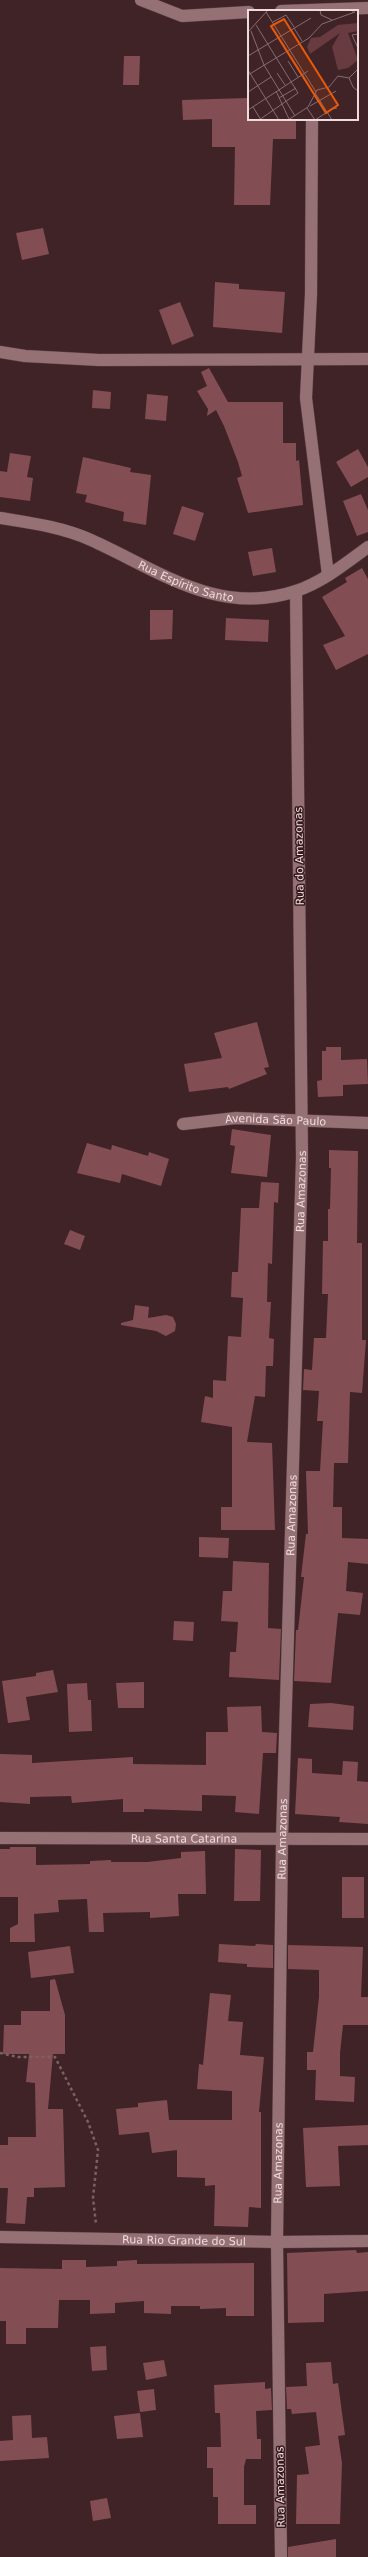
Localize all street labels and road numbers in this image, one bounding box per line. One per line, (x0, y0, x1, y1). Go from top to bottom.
street label: Rua Espírito Santo (136, 558, 235, 605)
street label: Rua do Amazonas (292, 806, 307, 905)
street label: Avenida São Paulo (225, 1112, 327, 1128)
street label: Rua Amazonas (294, 1150, 309, 1232)
street label: Rua Amazonas (284, 1474, 300, 1556)
street label: Rua Amazonas (275, 1798, 290, 1880)
street label: Rua Santa Catarina (131, 1832, 237, 1846)
street label: Rua Amazonas (271, 2122, 285, 2204)
street label: Rua Rio Grande do Sul (122, 2233, 246, 2248)
street label: Rua Amazonas (273, 2446, 288, 2528)

